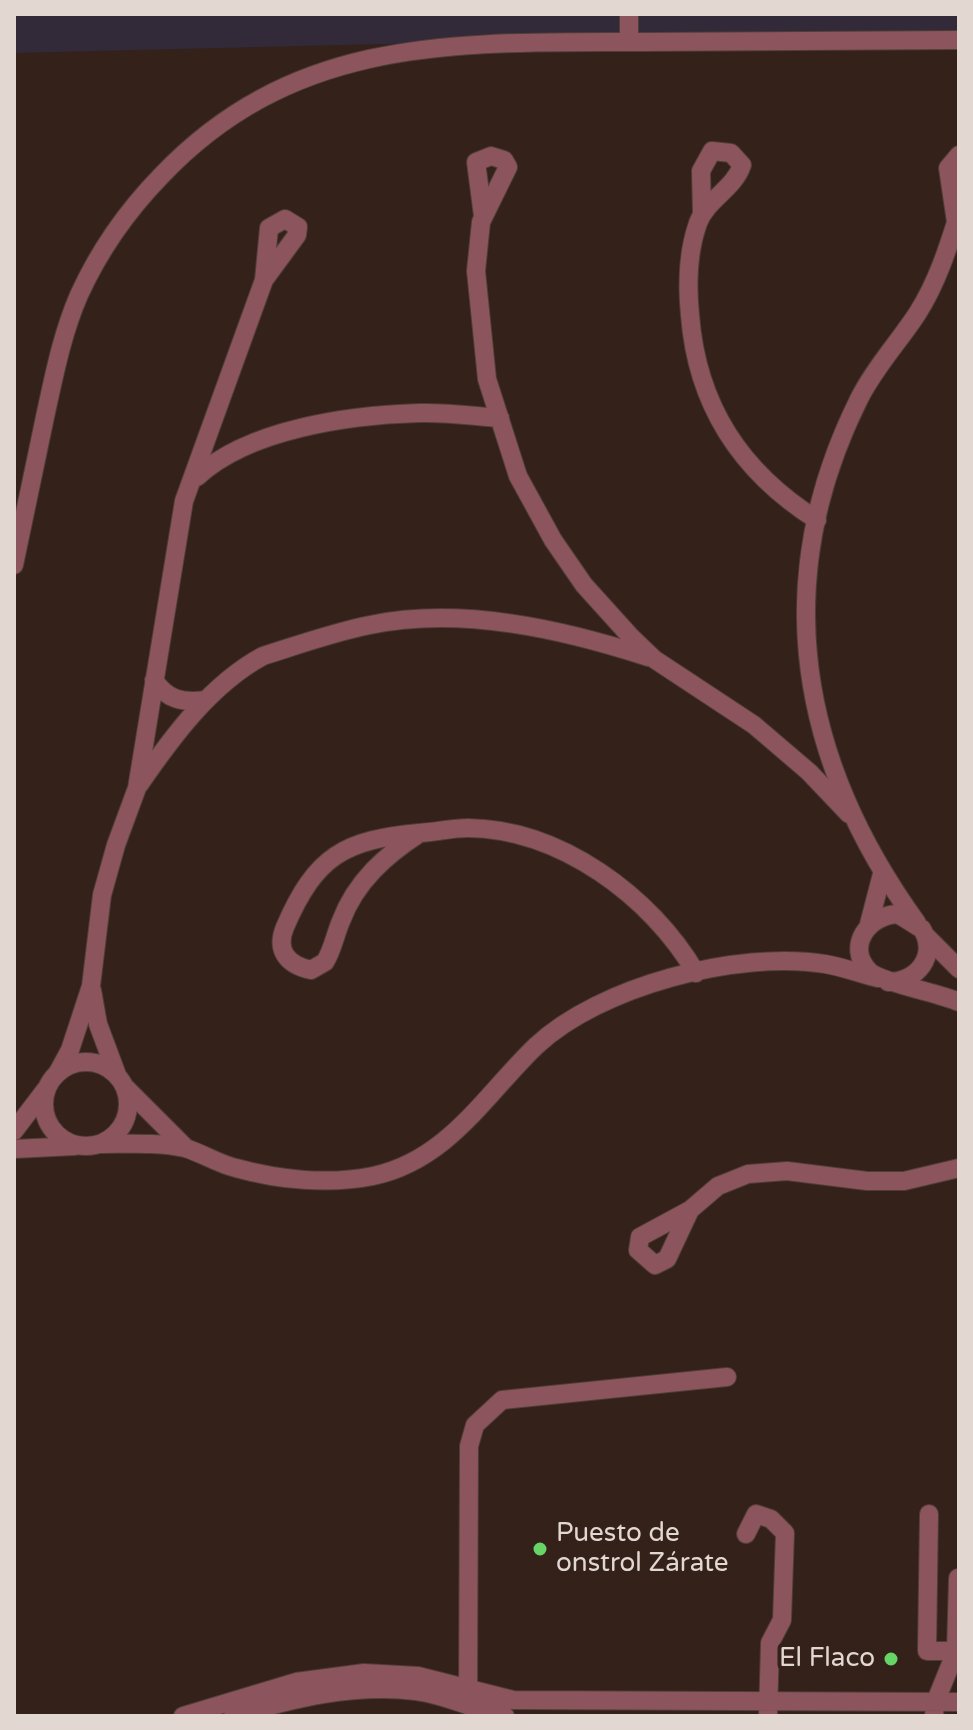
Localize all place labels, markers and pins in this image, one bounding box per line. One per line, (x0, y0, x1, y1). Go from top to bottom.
place label: Puesto de onstrol Zárate (556, 1518, 728, 1580)
marker: Puesto de onstrol Zárate (531, 1540, 549, 1558)
place label: El Flaco (779, 1643, 875, 1675)
marker: El Flaco (882, 1650, 900, 1668)

